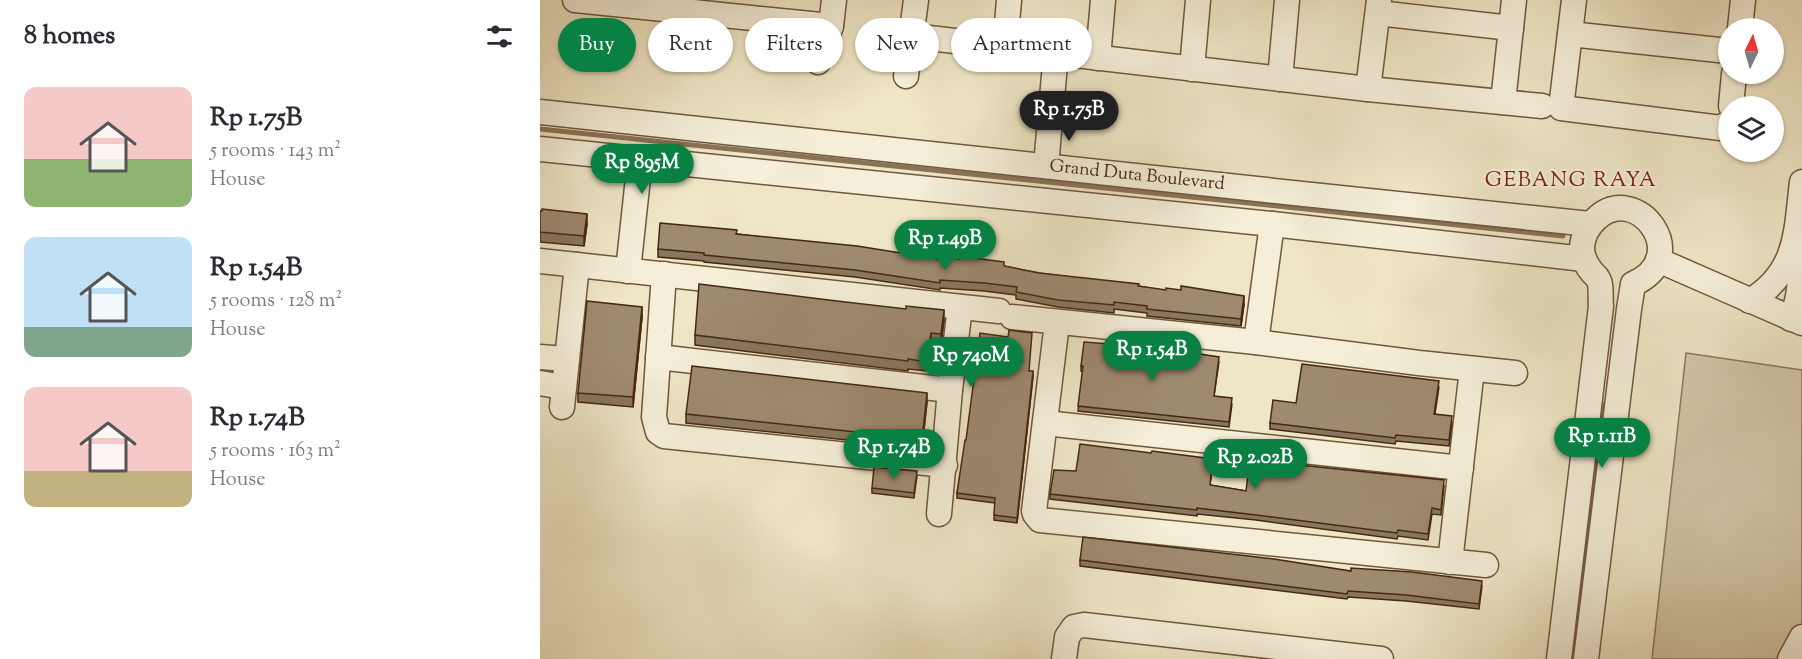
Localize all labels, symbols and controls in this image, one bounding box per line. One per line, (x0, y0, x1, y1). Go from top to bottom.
text: 8 homes (24, 18, 115, 55)
chip: Buy (558, 18, 636, 72)
chip: Rent (648, 18, 733, 72)
chip: Filters (745, 18, 843, 72)
chip: New (855, 18, 939, 72)
chip: Apartment (951, 18, 1092, 72)
north arrow (1718, 18, 1784, 84)
map controls (1718, 18, 1784, 162)
icon: filters (483, 20, 516, 53)
pin: Rp 1.75B (1007, 91, 1131, 142)
text: Rp 1.75B (1034, 96, 1104, 125)
button: layers (1718, 96, 1784, 162)
text: Rp 1.75B (210, 100, 302, 137)
icon: home (72, 111, 144, 183)
text: 5 rooms · 143 m² (210, 137, 341, 166)
pin: Rp 895M (587, 144, 697, 195)
text: Rp 895M (605, 149, 679, 178)
street label: Grand Duta Boulevard (1048, 154, 1226, 198)
text: House (210, 166, 265, 195)
district label: GEBANG RAYA (1485, 166, 1657, 196)
pin: Rp 1.49B (883, 220, 1007, 271)
text: Rp 1.49B (908, 225, 982, 254)
text: Rp 1.54B (210, 250, 302, 287)
icon: home (72, 261, 144, 333)
text: 5 rooms · 128 m² (210, 287, 342, 316)
text: House (210, 316, 265, 345)
pin: Rp 1.54B (1090, 331, 1214, 382)
text: Rp 1.54B (1117, 336, 1187, 365)
pin: Rp 740M (916, 337, 1026, 388)
text: Rp 740M (933, 342, 1009, 371)
text: Rp 1.74B (210, 400, 305, 437)
icon: home (72, 411, 144, 483)
pin: Rp 1.11B (1540, 418, 1664, 469)
text: Rp 1.11B (1568, 423, 1636, 452)
pin: Rp 1.74B (832, 429, 956, 480)
text: Rp 1.74B (858, 434, 930, 463)
text: 5 rooms · 163 m² (210, 437, 341, 466)
pin: Rp 2.02B (1193, 439, 1317, 490)
text: Rp 2.02B (1217, 444, 1293, 473)
text: House (210, 466, 265, 495)

